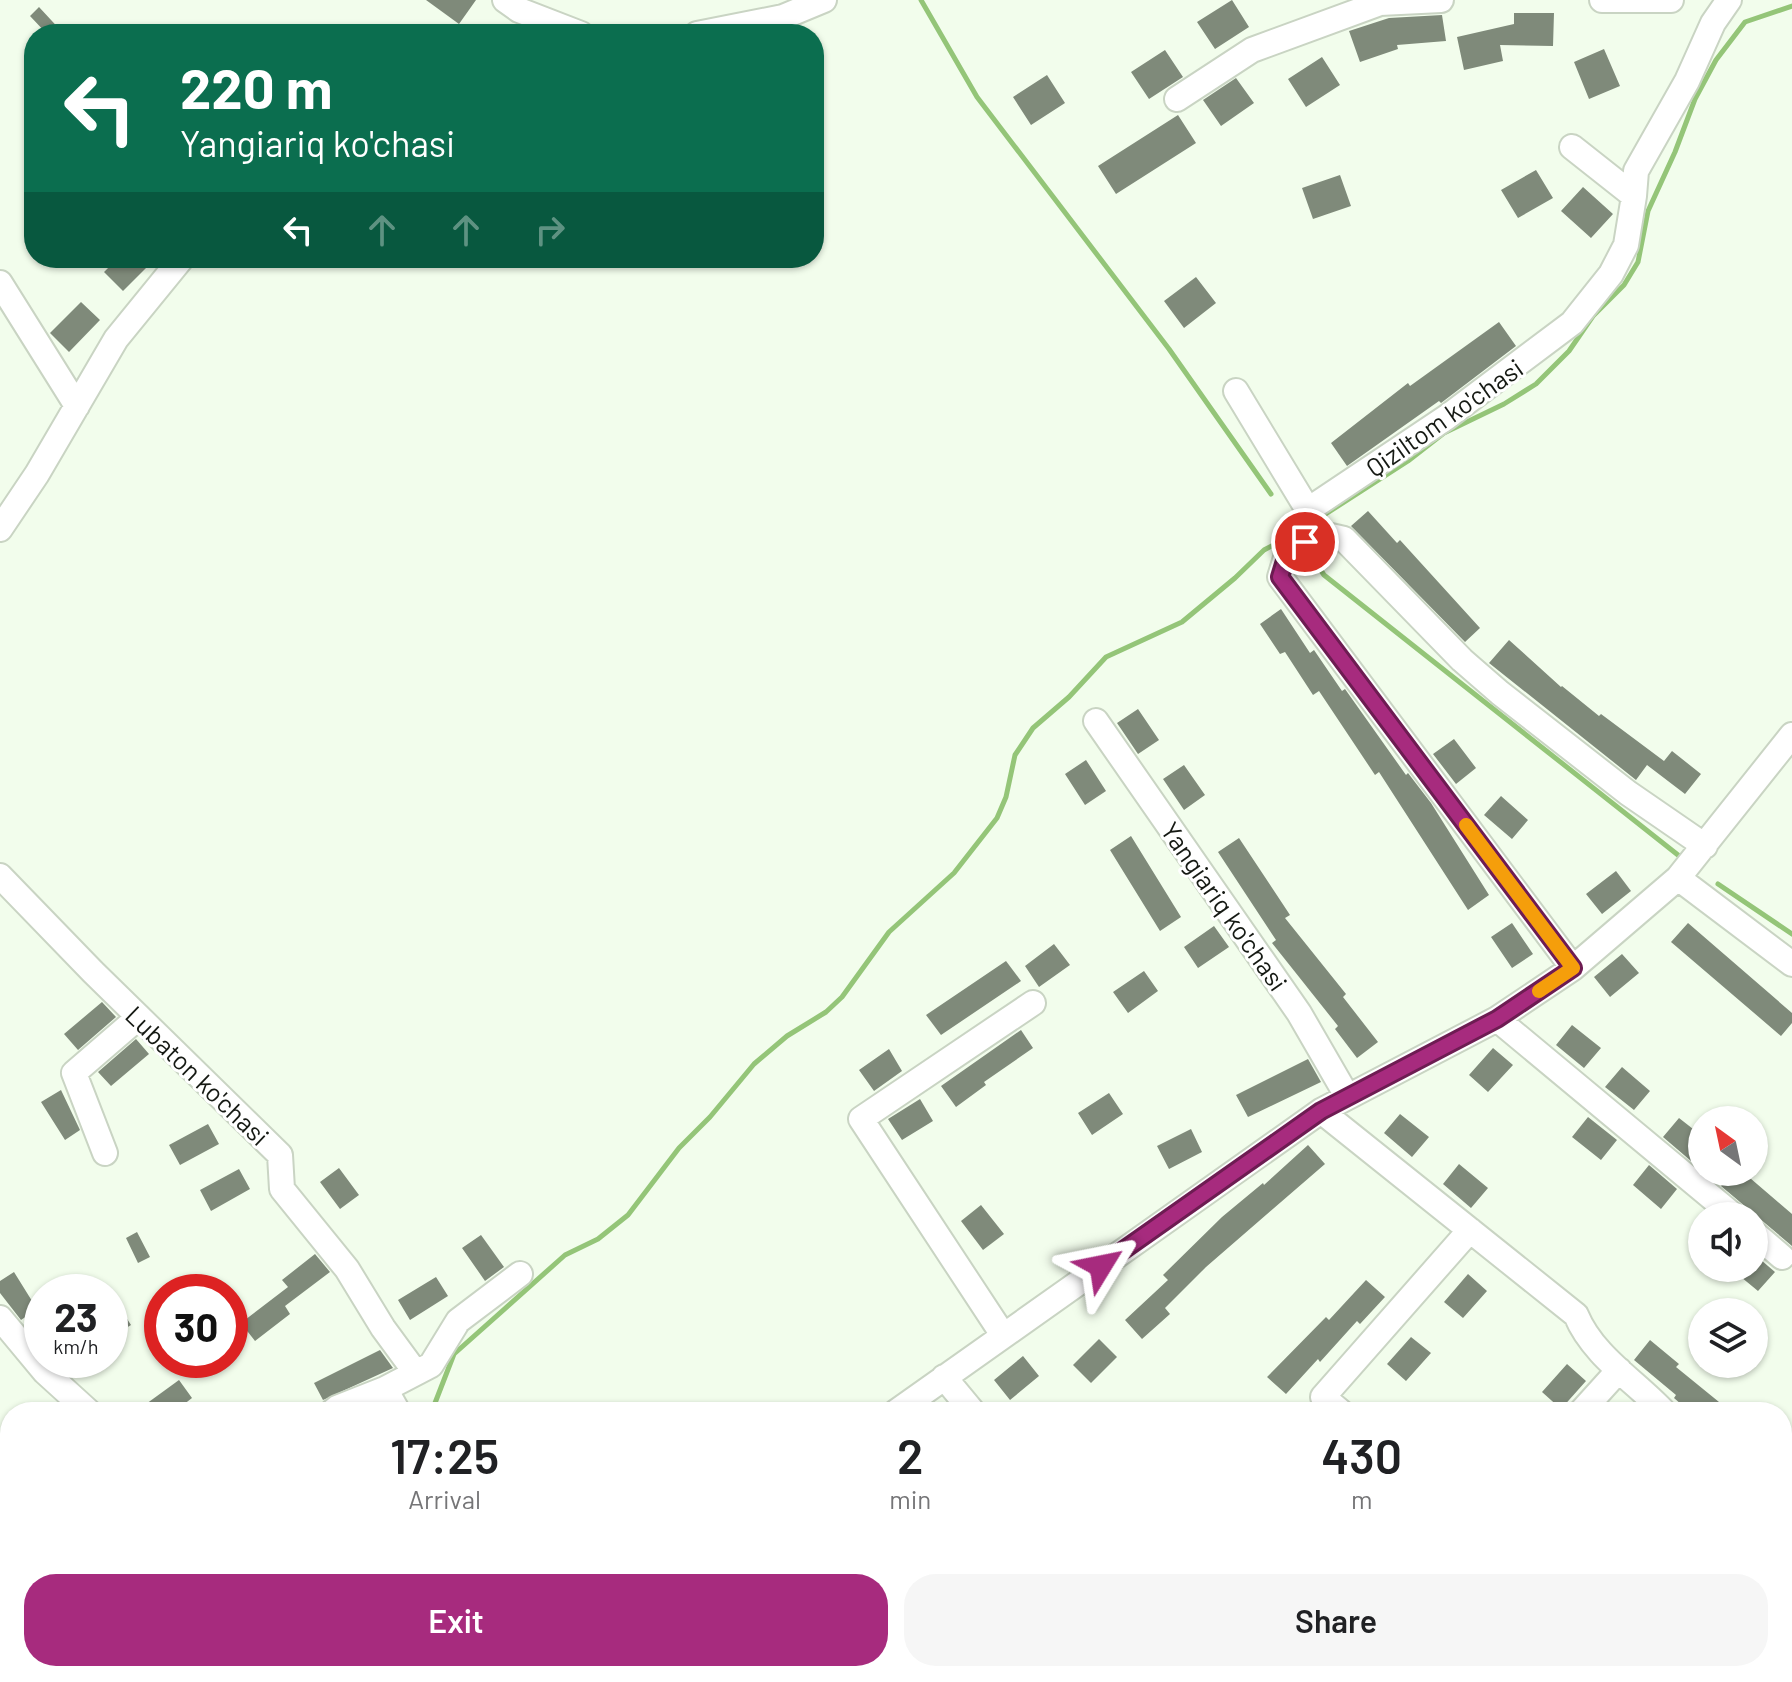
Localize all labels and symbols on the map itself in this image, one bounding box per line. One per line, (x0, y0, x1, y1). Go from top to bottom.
street label: Qiziltom ko'chasi (1360, 351, 1528, 483)
pin (1271, 508, 1339, 576)
street label: Yangiariq ko'chasi (1155, 816, 1295, 996)
street label: Lubaton ko'chasi (120, 999, 276, 1151)
north arrow (1688, 1106, 1768, 1186)
position arrow (1059, 1224, 1143, 1308)
speed limit sign: 30 (144, 1274, 248, 1378)

